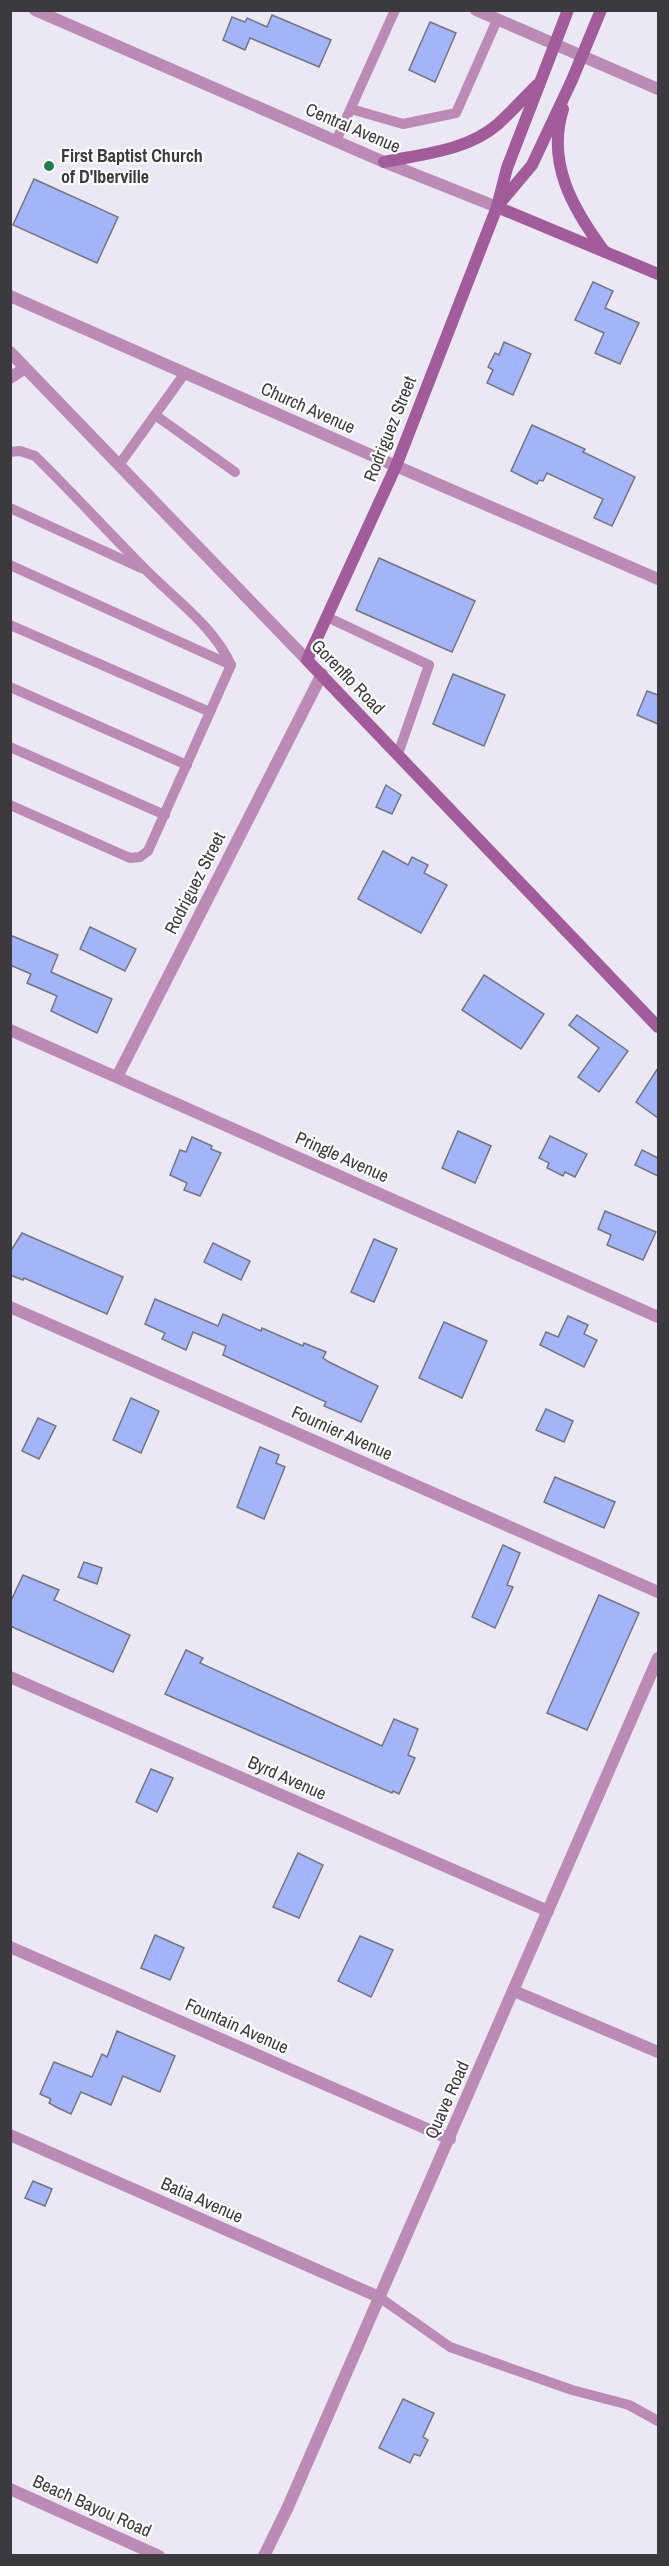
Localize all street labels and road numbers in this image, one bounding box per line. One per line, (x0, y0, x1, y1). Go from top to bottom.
street label: Central Avenue (302, 96, 404, 159)
street label: Rodriguez Street (357, 372, 422, 485)
street label: Church Avenue (257, 376, 359, 439)
street label: Gorenflo Road (306, 633, 391, 720)
street label: Rodriguez Street (158, 827, 231, 938)
street label: Pringle Avenue (291, 1125, 393, 1188)
street label: Fournier Avenue (288, 1399, 397, 1466)
street label: Byrd Avenue (244, 1749, 330, 1806)
street label: Fountain Avenue (182, 1992, 293, 2059)
street label: Quave Road (418, 2057, 475, 2143)
street label: Batia Avenue (157, 2170, 247, 2229)
street label: Beach Bayou Road (29, 2468, 155, 2543)

